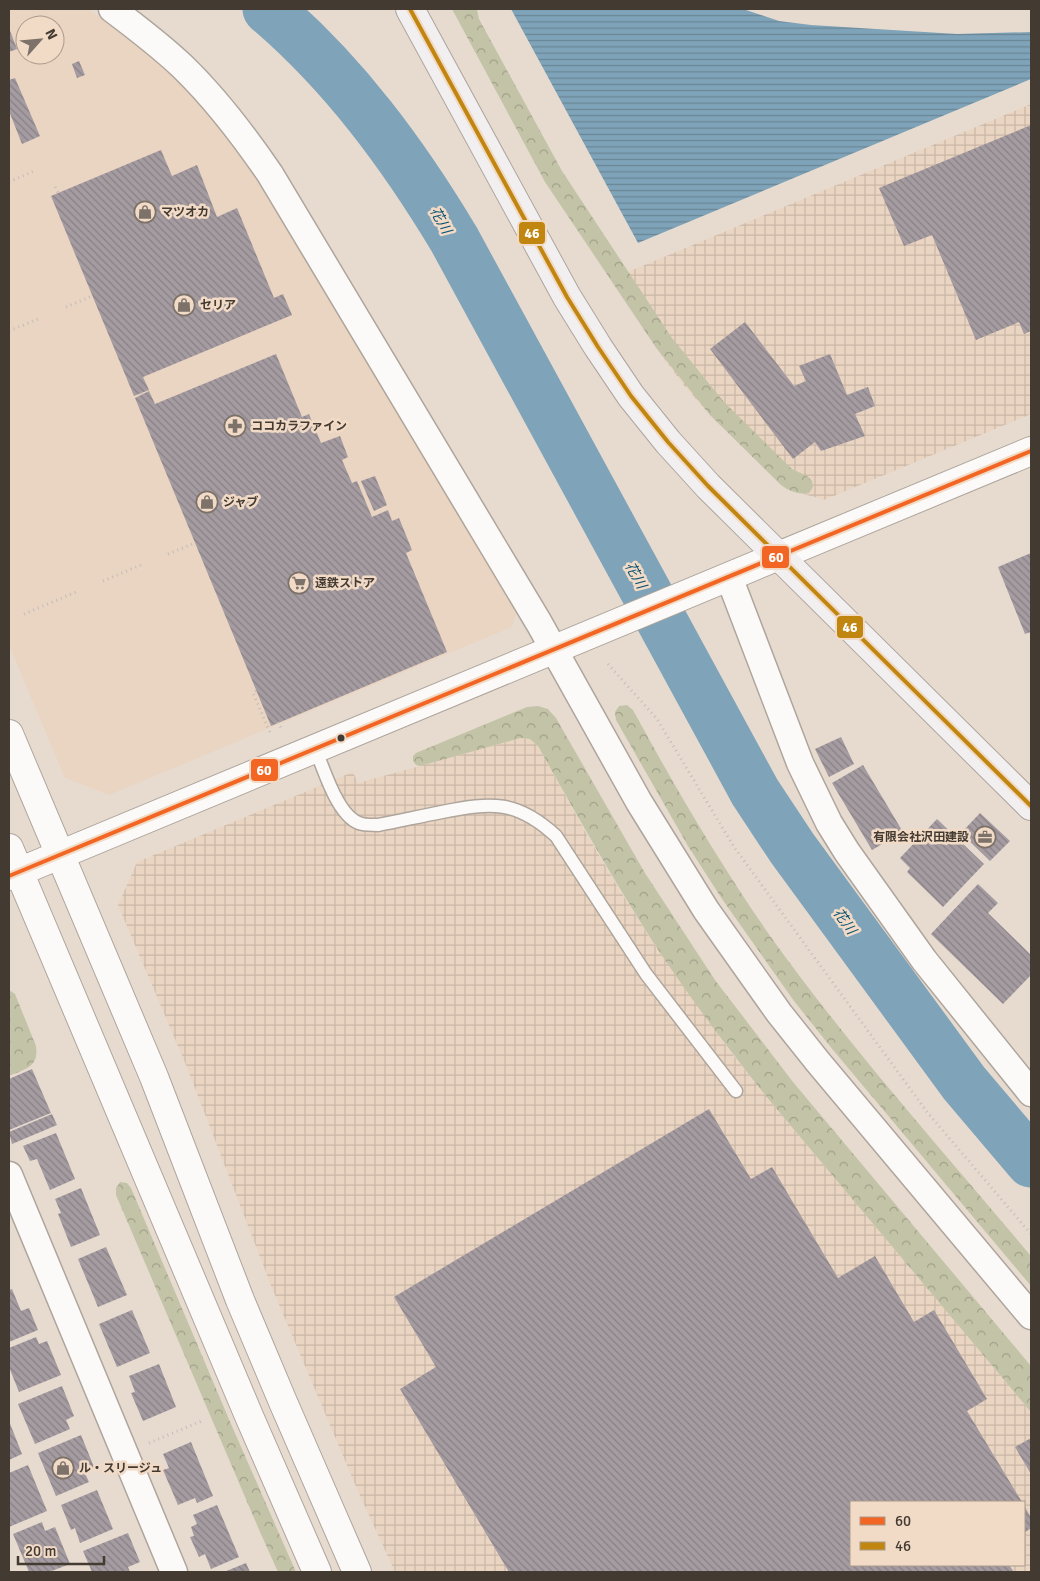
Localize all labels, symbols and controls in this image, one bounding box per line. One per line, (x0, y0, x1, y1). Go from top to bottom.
north arrow (15, 15, 65, 65)
text: N (41, 26, 61, 43)
shop icon: マツオカ (133, 200, 157, 224)
water label: 花川 (426, 204, 456, 238)
place label: マツオカ (161, 205, 209, 220)
line badge: 46 (518, 221, 546, 245)
text: 46 (524, 225, 540, 242)
shop icon: セリア (172, 293, 196, 317)
place label: セリア (200, 298, 236, 313)
pharmacy icon: ココカラファイン (223, 414, 247, 438)
place label: ココカラファイン (251, 419, 347, 434)
shop icon: ジャブ (195, 490, 219, 514)
place label: ジャブ (223, 495, 258, 510)
line badge: 60 (761, 545, 790, 569)
text: 60 (768, 549, 784, 566)
water label: 花川 (621, 559, 651, 593)
supermarket icon: 遠鉄ストア (287, 571, 311, 595)
place label: 遠鉄ストア (315, 576, 375, 591)
line badge: 46 (836, 615, 864, 639)
text: 46 (842, 619, 858, 636)
unlabelled marker (336, 733, 346, 743)
line badge: 60 (250, 758, 279, 782)
text: 60 (256, 762, 272, 779)
office icon: 有限会社沢田建設 (973, 825, 997, 849)
place label: 有限会社沢田建設 (873, 830, 969, 845)
water label: 花川 (829, 905, 861, 939)
shop icon: ル・スリージュ (51, 1456, 75, 1480)
place label: ル・スリージュ (79, 1461, 162, 1476)
legend (850, 1501, 1025, 1566)
text: 60 (895, 1512, 911, 1530)
scale bar (18, 1534, 104, 1566)
text: 46 (895, 1537, 911, 1555)
text: 20 m (25, 1542, 56, 1560)

